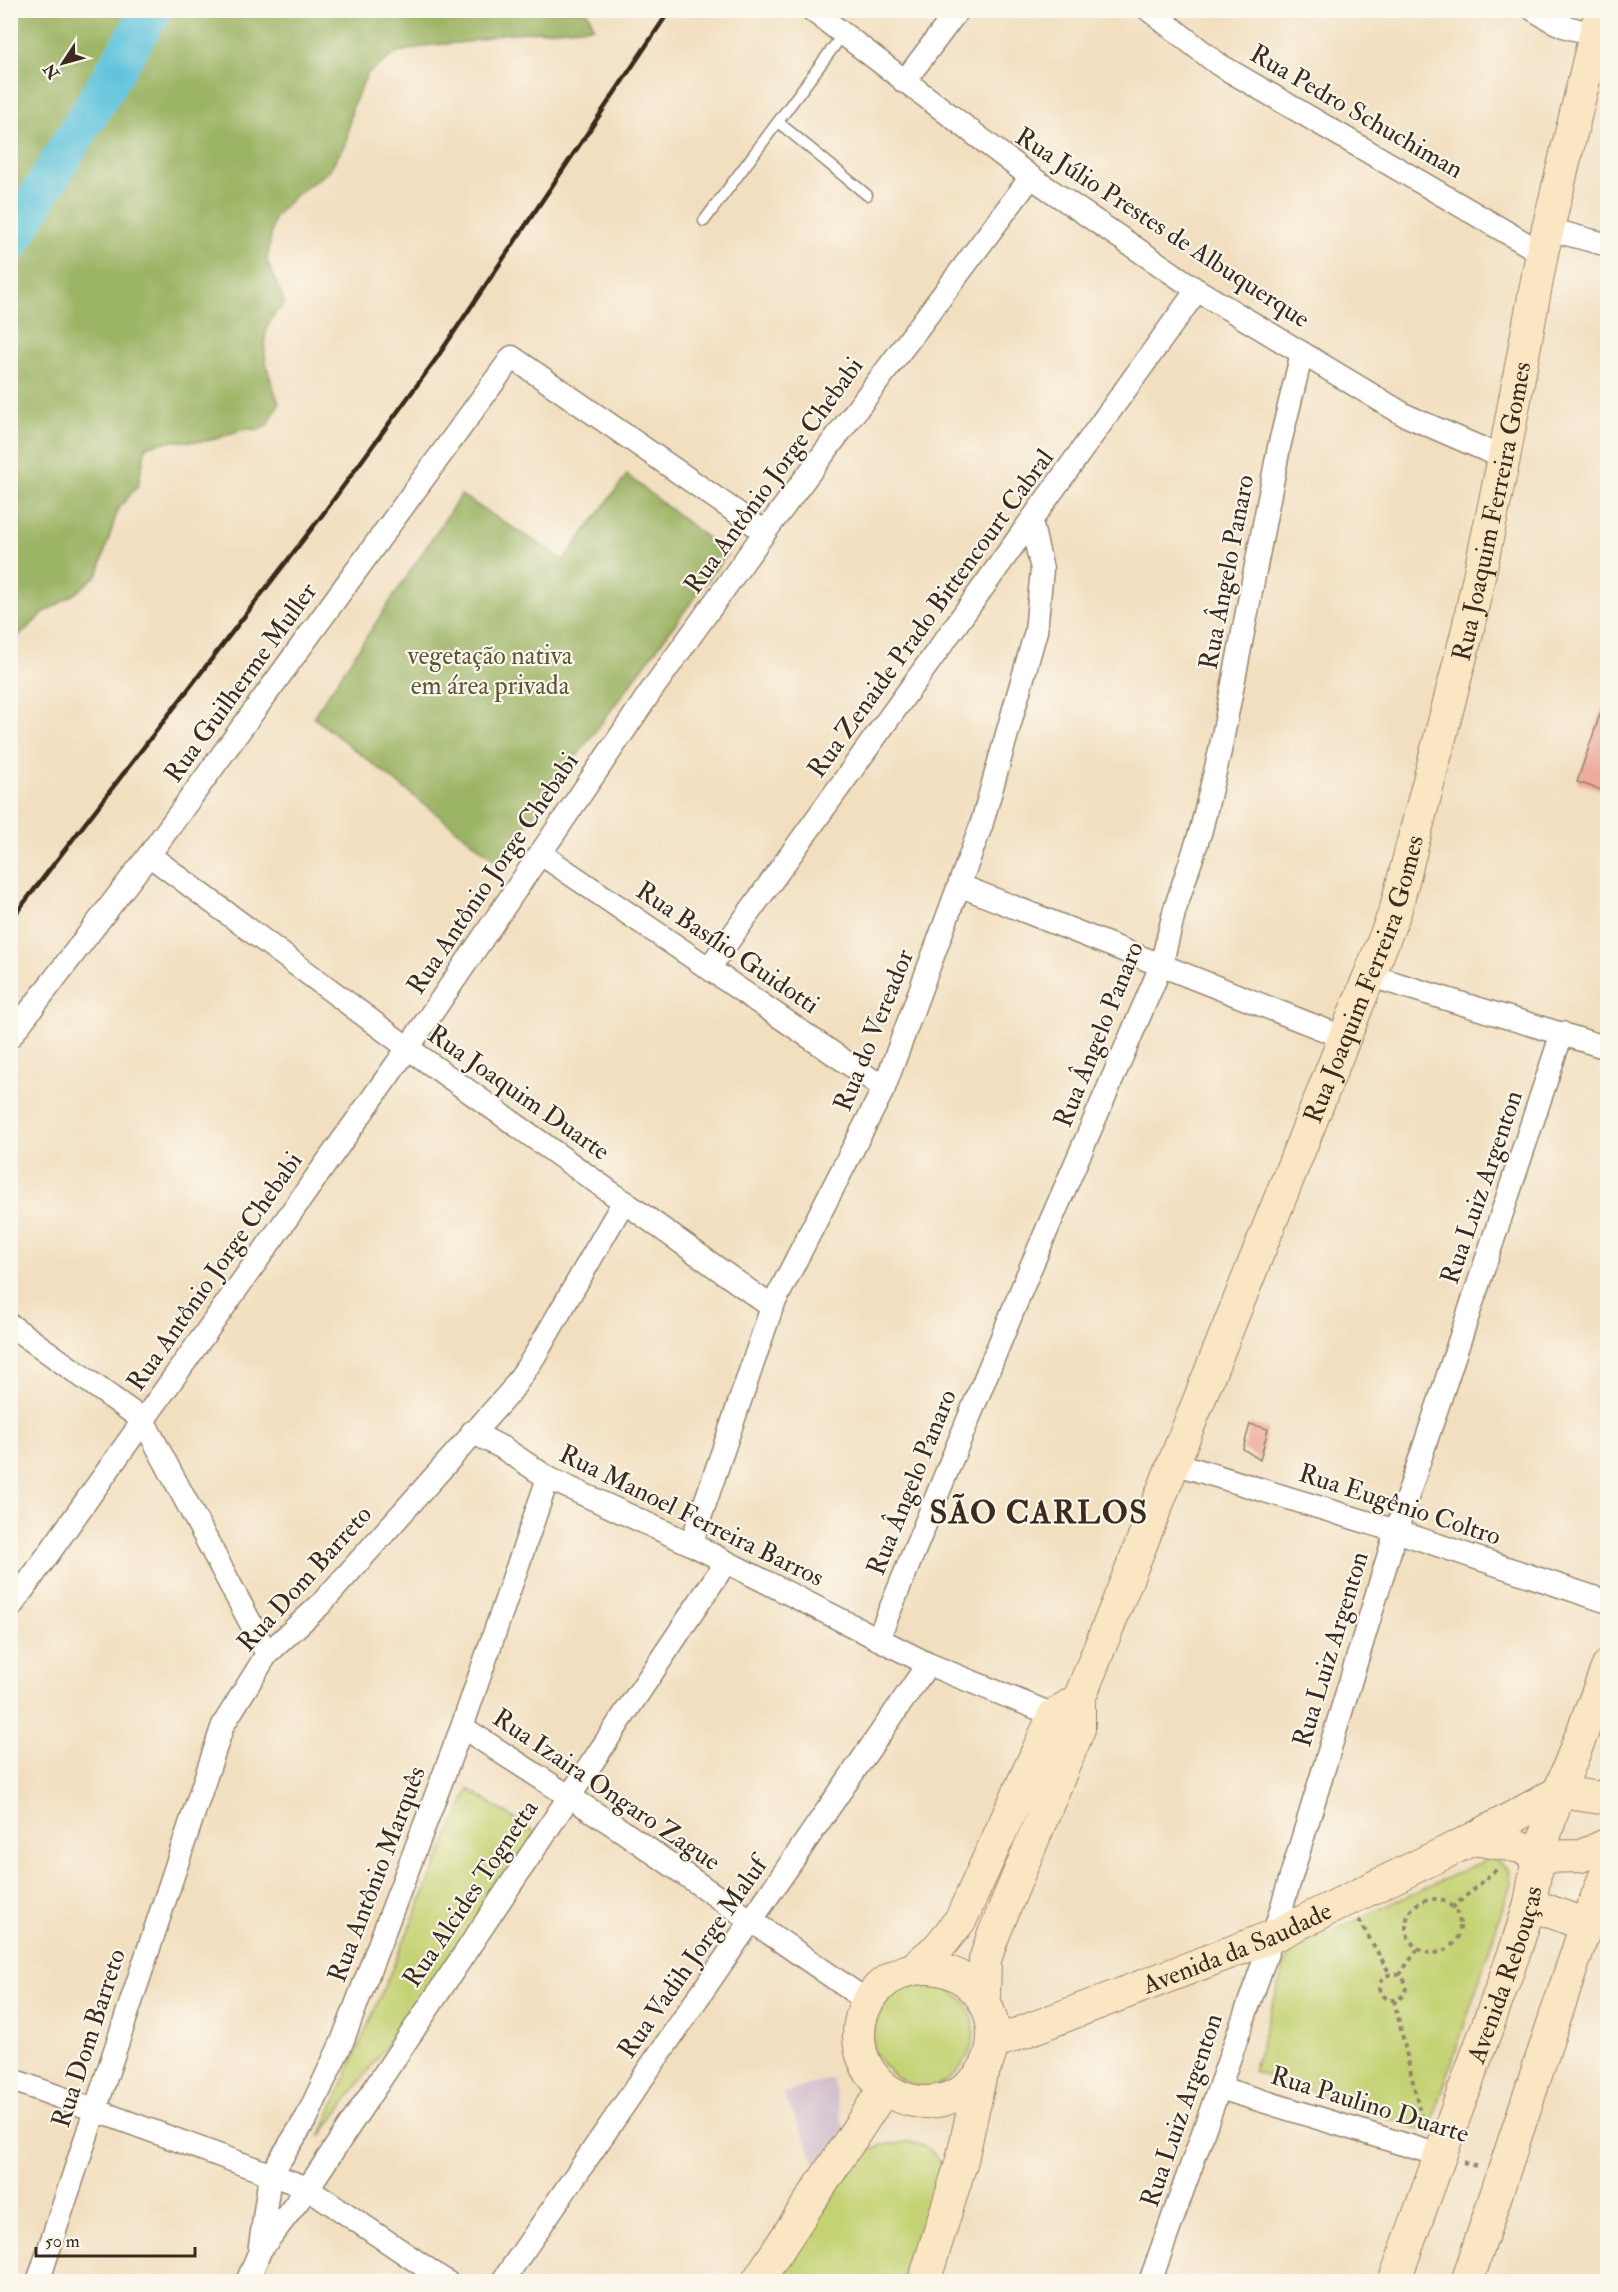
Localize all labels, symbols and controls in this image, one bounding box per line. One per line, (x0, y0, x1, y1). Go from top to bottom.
north arrow (33, 33, 93, 93)
street label: Rua Pedro Schuchiman (1244, 38, 1469, 186)
text: N (39, 59, 65, 84)
street label: Rua Júlio Prestes de Albuquerque (1009, 121, 1316, 335)
street label: Rua Antônio Jorge Chebabi (677, 351, 870, 600)
street label: Rua Joaquim Ferreira Gomes (1445, 359, 1539, 664)
street label: Rua Zenaide Prado Bittencourt Cabral (801, 443, 1061, 784)
street label: Rua Ângelo Panaro (1190, 472, 1262, 672)
street label: Rua Guilherme Muller (157, 576, 324, 789)
park label: vegetação nativa em área privada (407, 640, 573, 703)
street label: Rua Antônio Jorge Chebabi (400, 747, 586, 1000)
street label: Rua Joaquim Ferreira Gomes (1297, 832, 1431, 1128)
street label: Rua Basílio Guidotti (630, 875, 825, 1021)
street label: Rua Ângelo Panaro (1045, 936, 1151, 1132)
street label: Rua do Vereador (827, 944, 921, 1116)
street label: Rua Joaquim Duarte (421, 1018, 616, 1168)
street label: Rua Luiz Argenton (1434, 1086, 1530, 1288)
street label: Rua Antônio Jorge Chebabi (120, 1146, 310, 1397)
street label: Rua Ângelo Panaro (858, 1384, 964, 1580)
street label: Rua Manoel Ferreira Barros (554, 1438, 829, 1594)
street label: Rua Eugênio Coltro (1295, 1457, 1505, 1553)
district label: SÃO CARLOS (929, 1493, 1149, 1533)
street label: Rua Dom Barreto (231, 1499, 379, 1659)
street label: Rua Luiz Argenton (1286, 1548, 1376, 1751)
street label: Rua Izaira Ongaro Zague (487, 1702, 726, 1878)
street label: Rua Antônio Marquês (321, 1762, 433, 1987)
street label: Rua Alcides Tognetta (396, 1793, 546, 1993)
street label: Rua Vadih Jorge Maluf (611, 1848, 777, 2065)
street label: Avenida Rebouças (1460, 1884, 1550, 2069)
street label: Avenida da Saudade (1137, 1895, 1337, 2002)
street label: Rua Dom Barreto (45, 1945, 133, 2132)
street label: Rua Luiz Argenton (1134, 2009, 1230, 2211)
street label: Rua Paulino Duarte (1267, 2060, 1473, 2150)
scale bar (36, 2220, 195, 2258)
text: 50 m (45, 2230, 80, 2253)

